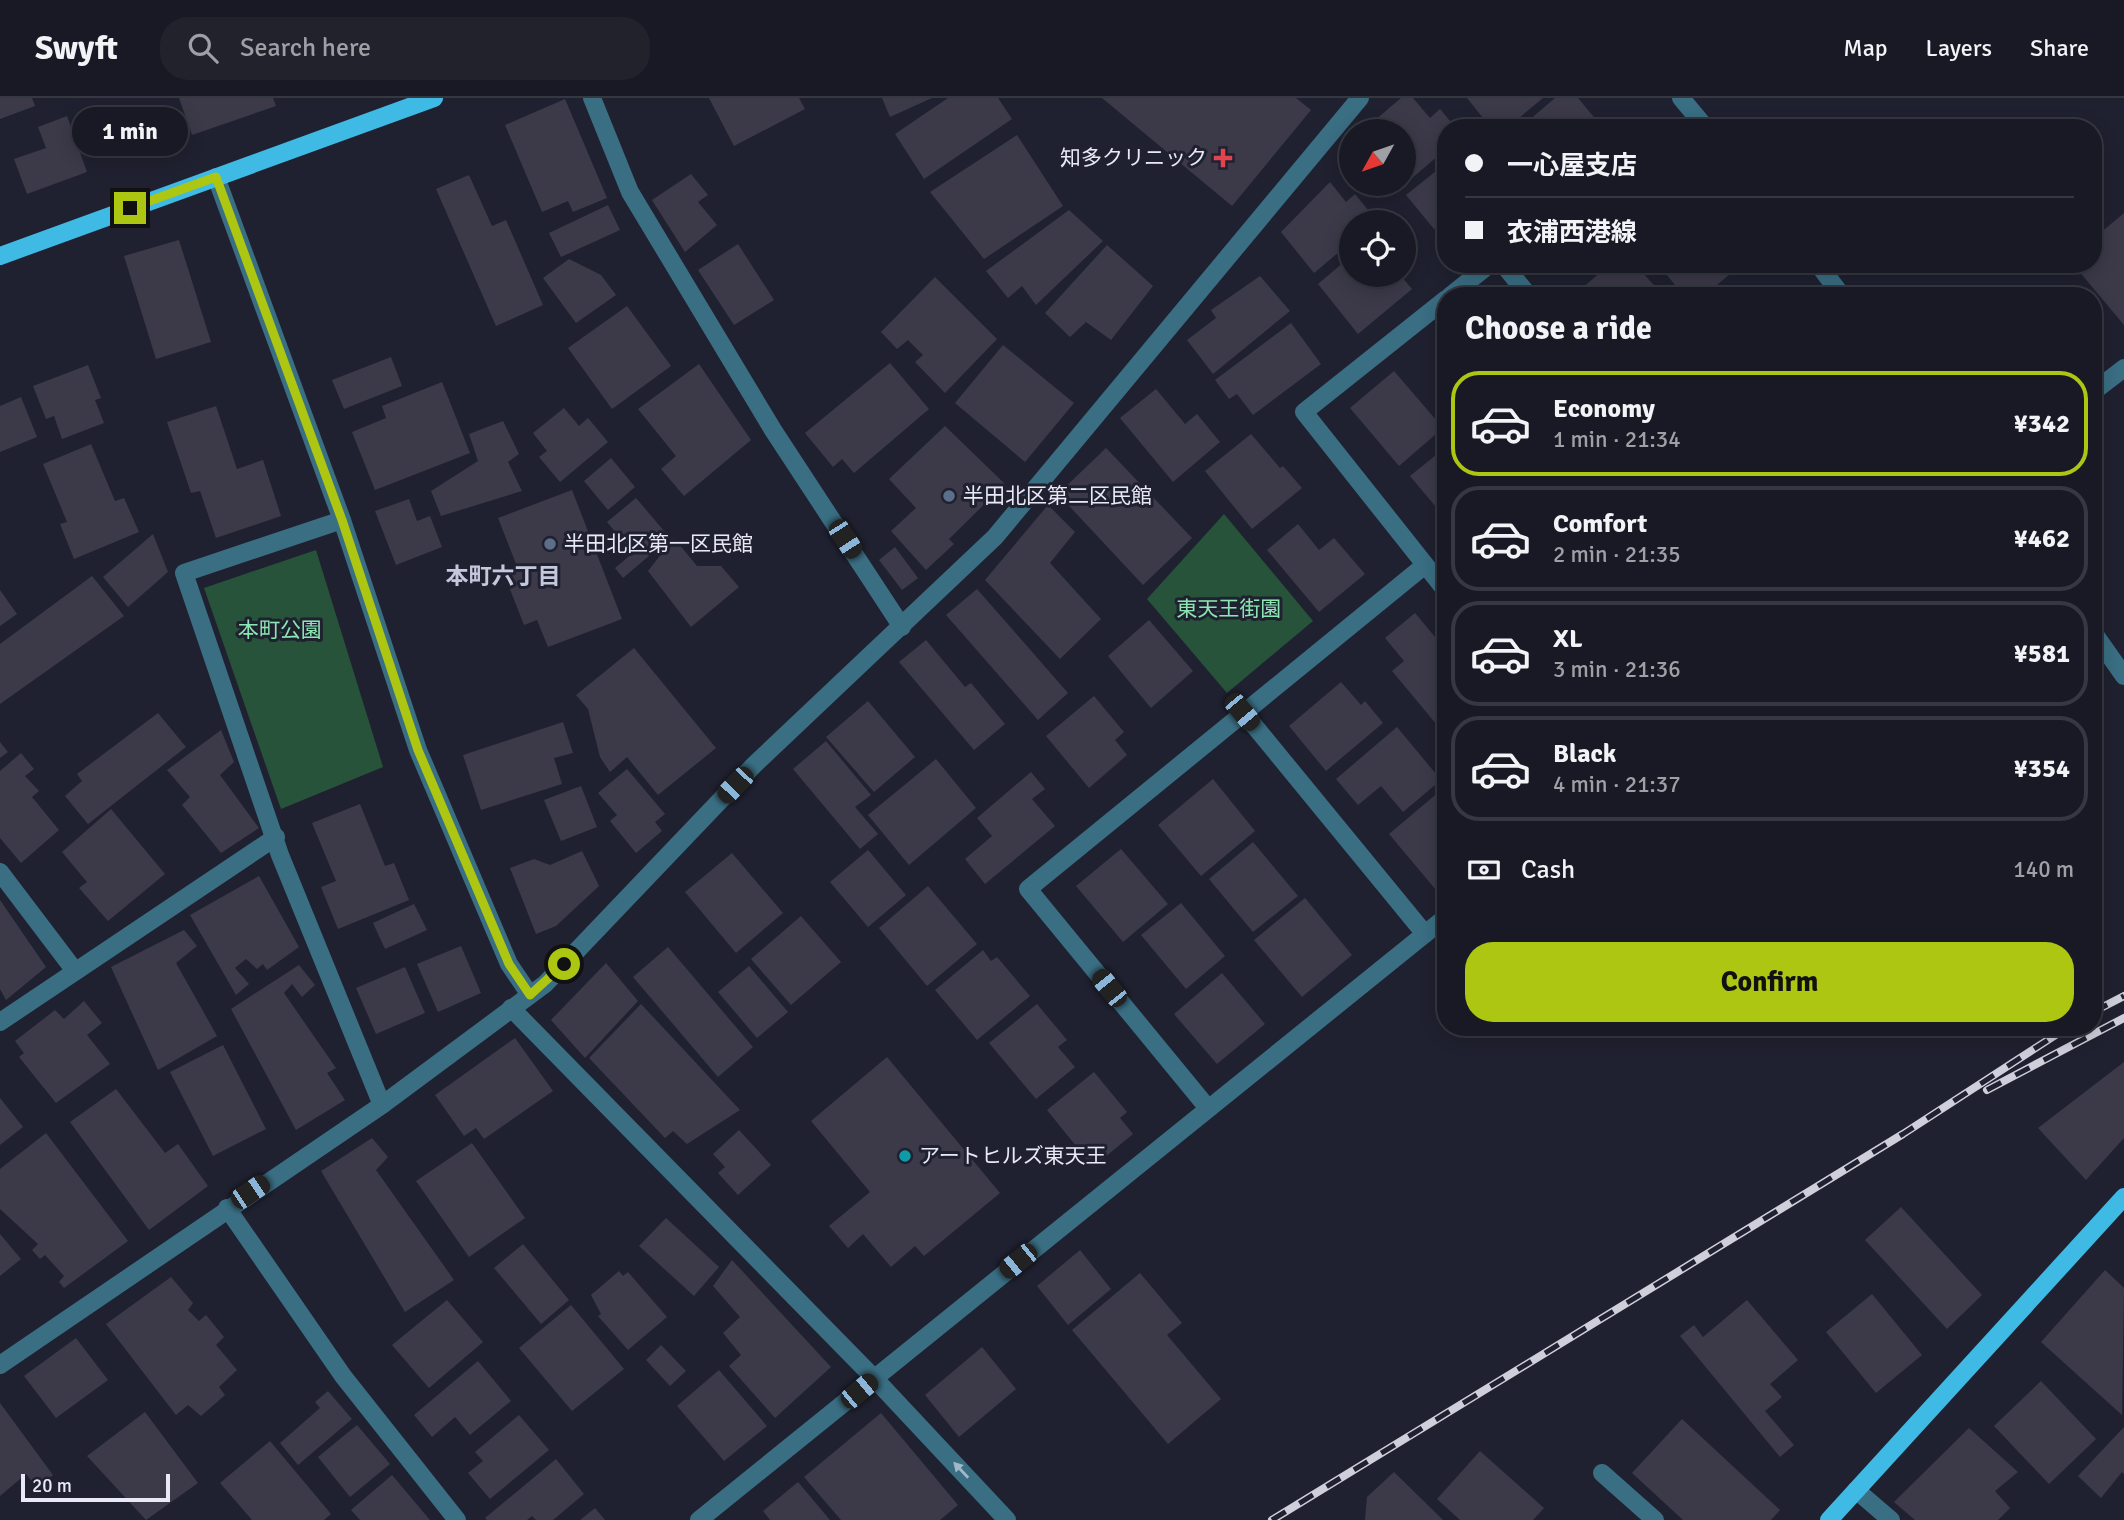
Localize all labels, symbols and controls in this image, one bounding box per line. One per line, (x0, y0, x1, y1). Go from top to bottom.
search box (160, 17, 650, 80)
text: Swyft (35, 28, 118, 69)
icon: search (184, 29, 222, 67)
text: Search here (240, 32, 371, 64)
text: Map (1843, 33, 1888, 63)
text: Layers (1926, 33, 1992, 63)
text: Share (2030, 33, 2089, 63)
callout: 1 min (72, 106, 188, 155)
text: 1 min (102, 117, 158, 146)
north arrow (1339, 119, 1416, 196)
map controls (1339, 119, 1416, 287)
place label: 知多クリニック (1060, 145, 1207, 171)
marker: 知多クリニック (1213, 148, 1233, 168)
text: 一心屋支店 (1507, 150, 1637, 182)
route end (114, 192, 146, 224)
button: locate (1339, 210, 1416, 287)
text: 衣浦西港線 (1507, 217, 1637, 249)
text: Choose a ride (1465, 309, 1652, 348)
icon: car (1469, 392, 1532, 455)
text: Economy (1553, 393, 1655, 425)
text: ¥342 (2014, 408, 2070, 440)
text: 1 min · 21:34 (1553, 425, 1681, 454)
place label: 半田北区第二区民館 (963, 483, 1152, 509)
marker: 半田北区第二区民館 (941, 488, 957, 504)
icon: car (1469, 507, 1532, 570)
text: Comfort (1553, 508, 1647, 540)
car (825, 516, 866, 562)
text: ¥462 (2014, 523, 2070, 555)
place label: 半田北区第一区民館 (564, 531, 753, 557)
marker: 半田北区第一区民館 (542, 536, 558, 552)
text: 2 min · 21:35 (1553, 540, 1681, 569)
district label: 本町六丁目 (446, 562, 561, 591)
park label: 東天王街園 (1177, 596, 1282, 622)
park label: 本町公園 (238, 617, 322, 643)
icon: car (1469, 622, 1532, 685)
text: XL (1553, 623, 1583, 655)
text: ¥581 (2014, 638, 2070, 670)
text: 3 min · 21:36 (1553, 655, 1681, 684)
car (1221, 689, 1264, 735)
icon: car (1469, 737, 1532, 800)
text: Black (1553, 738, 1616, 770)
text: ¥354 (2014, 753, 2070, 785)
car (713, 763, 758, 807)
text: 4 min · 21:37 (1553, 770, 1681, 799)
icon: cash (1465, 851, 1503, 889)
text: Cash (1521, 854, 1575, 886)
text: 140 m (2013, 855, 2074, 884)
button: Confirm (1465, 942, 2074, 1022)
route start (548, 948, 580, 980)
car (1088, 965, 1131, 1011)
place label: アートヒルズ東天王 (919, 1143, 1107, 1169)
marker: アートヒルズ東天王 (897, 1148, 913, 1164)
car (227, 1172, 274, 1212)
car (996, 1240, 1041, 1282)
car (837, 1369, 882, 1413)
one-way arrow (953, 1462, 969, 1479)
scale bar (21, 1471, 170, 1503)
text: 20 m (32, 1474, 72, 1498)

